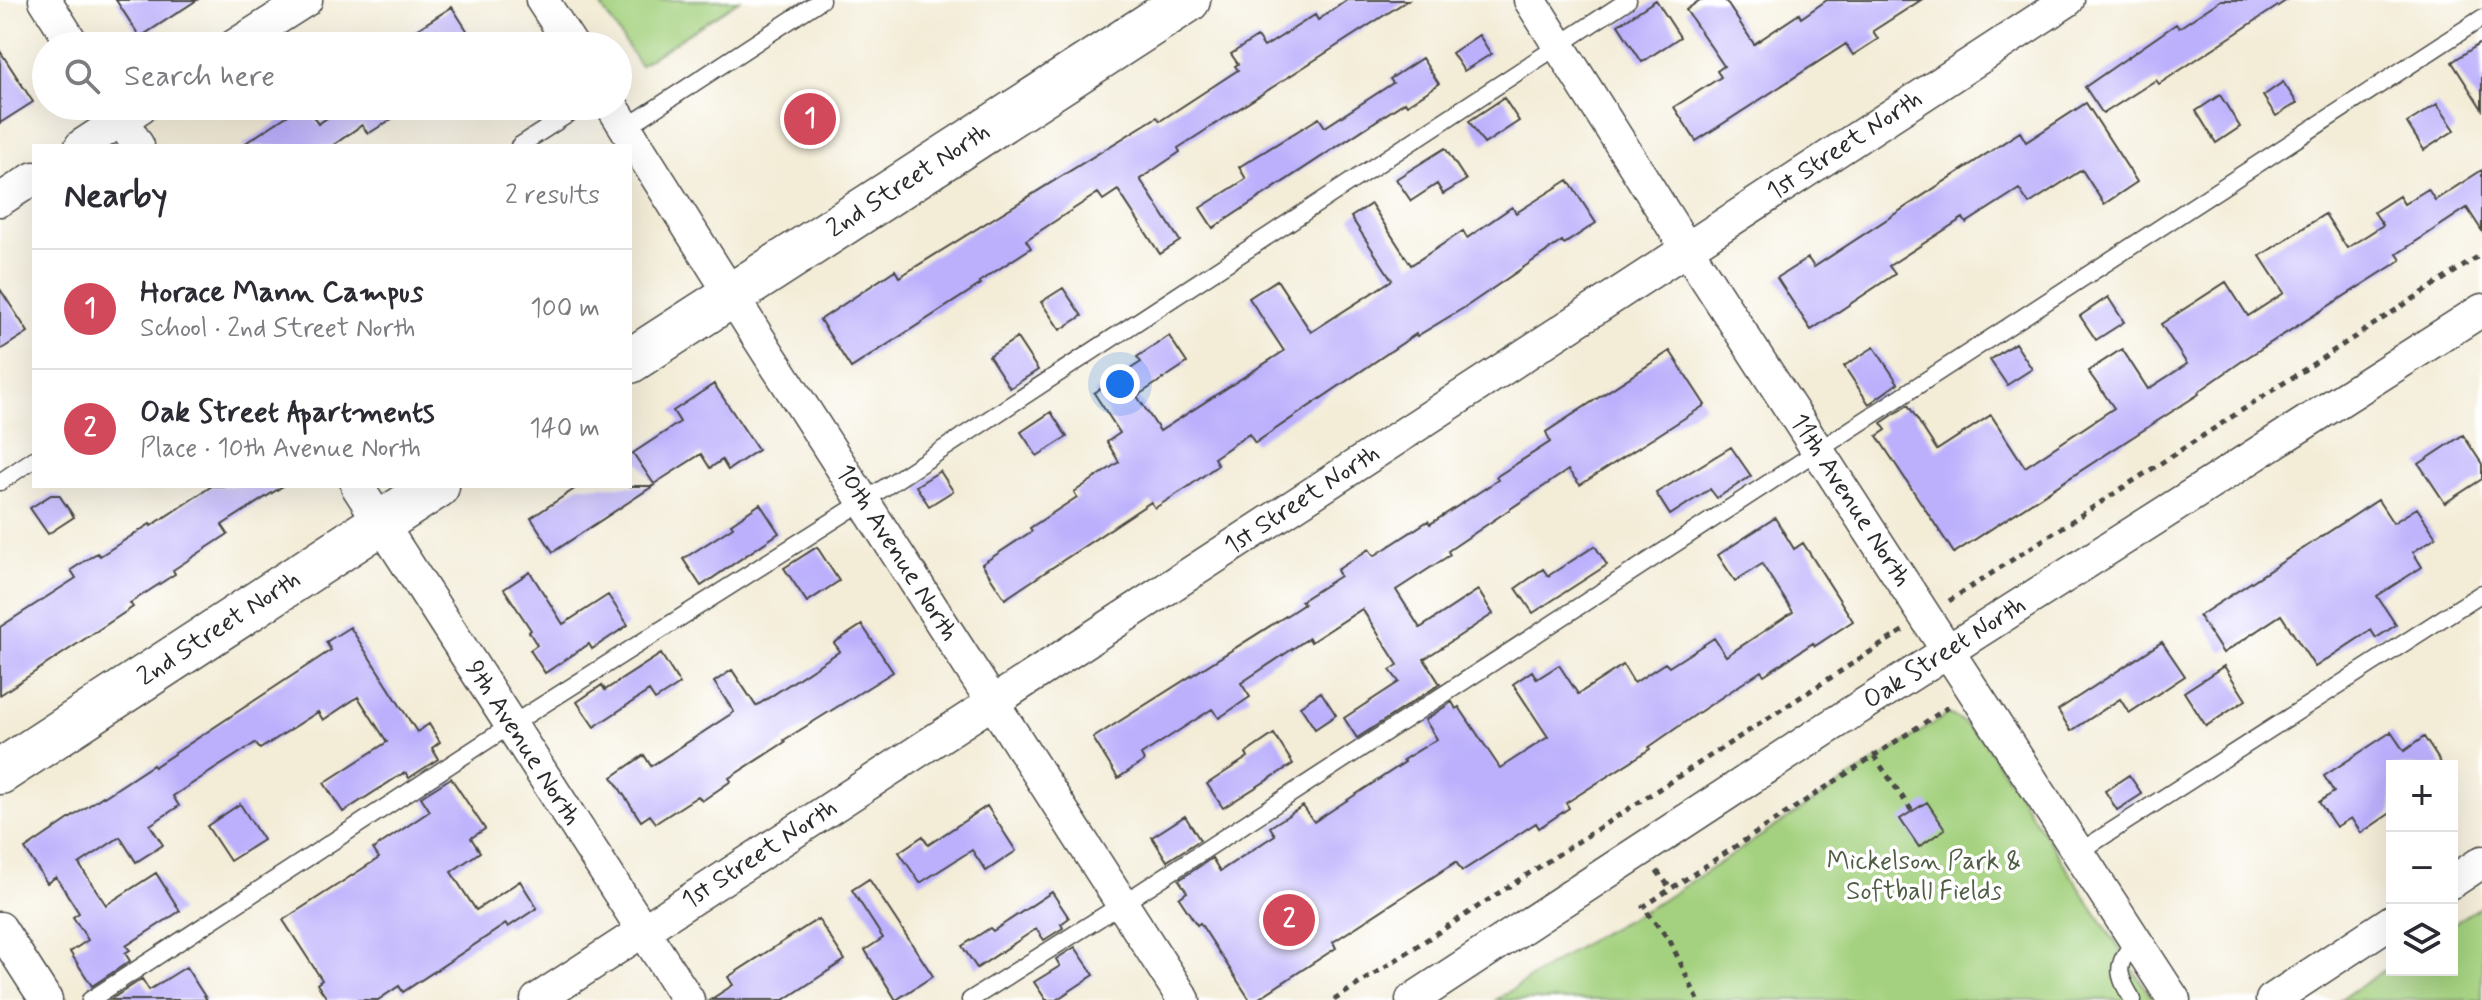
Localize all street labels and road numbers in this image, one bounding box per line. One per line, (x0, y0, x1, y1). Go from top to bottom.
street label: 1st Street North (1760, 83, 1929, 209)
street label: 2nd Street North (821, 115, 997, 246)
street label: 11th Avenue North (1781, 407, 1919, 594)
street label: 1st Street North (1218, 437, 1387, 563)
street label: 10th Avenue North (827, 458, 966, 648)
street label: 2nd Street North (131, 563, 307, 694)
street label: Oak Street North (1857, 588, 2033, 717)
street label: 9th Avenue North (457, 654, 588, 832)
street label: 1st Street North (675, 791, 844, 918)

